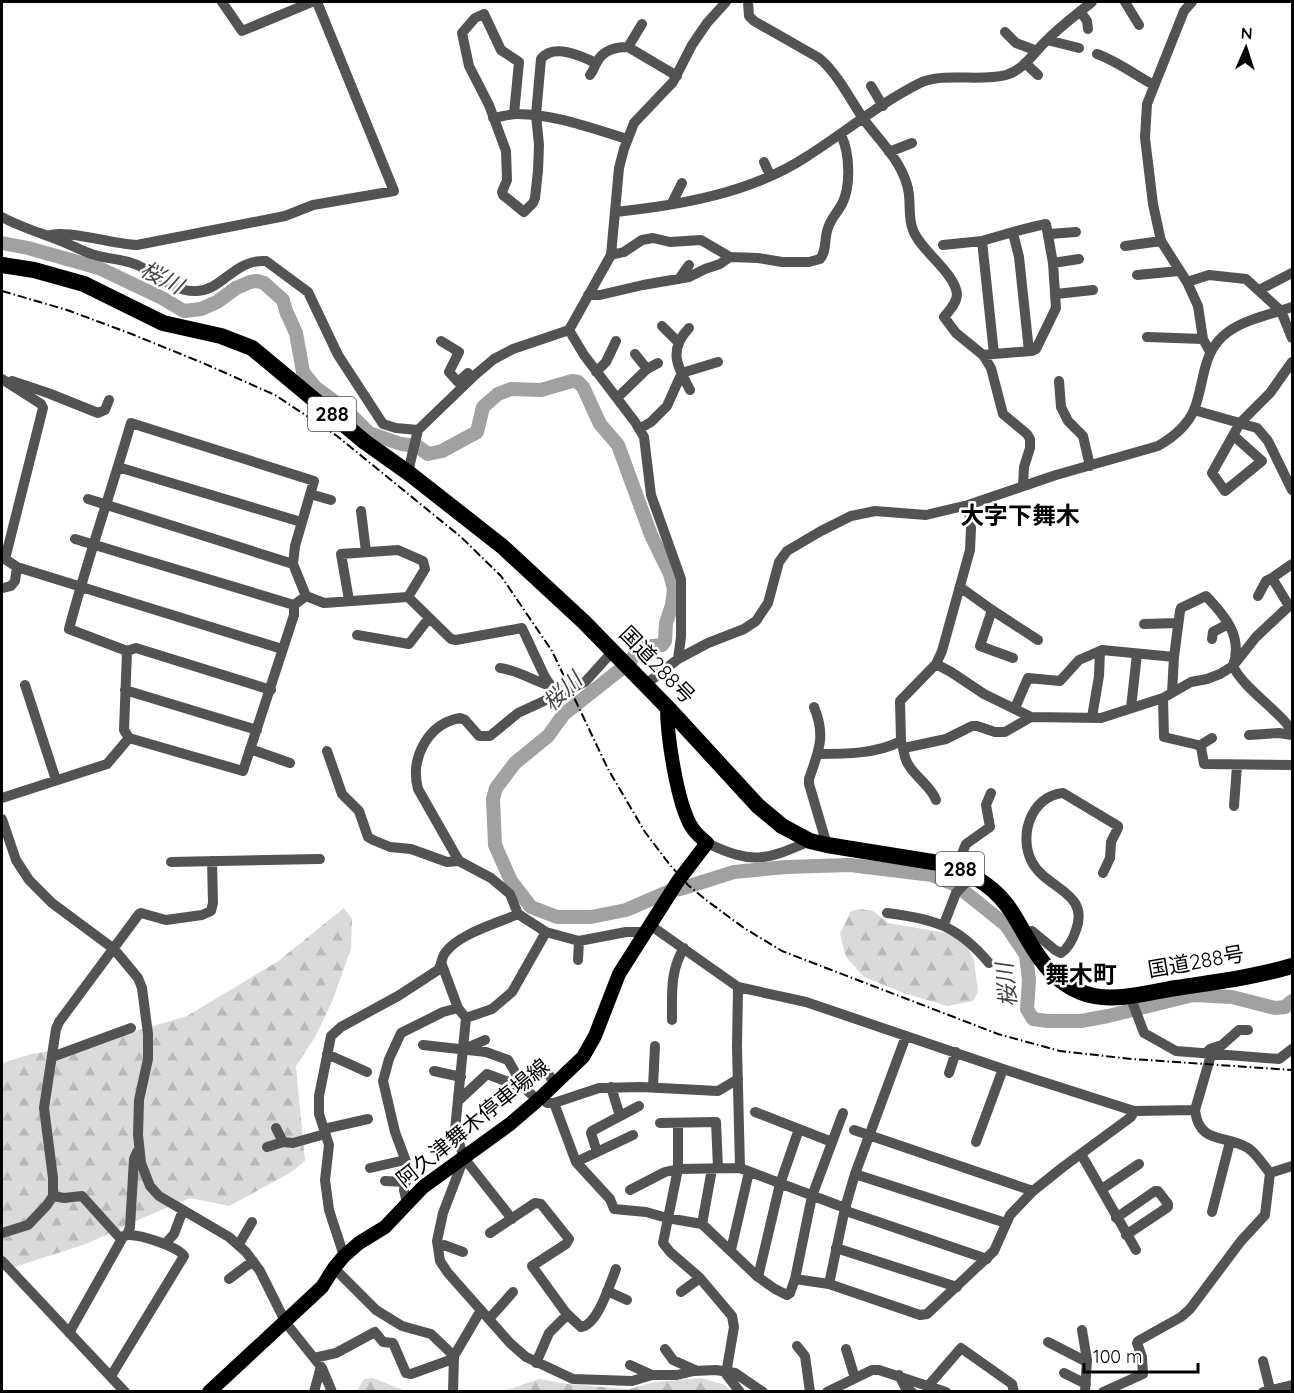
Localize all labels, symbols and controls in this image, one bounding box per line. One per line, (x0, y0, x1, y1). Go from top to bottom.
north arrow (1216, 18, 1276, 78)
text: N (1240, 23, 1253, 43)
water label: 桜川 (136, 255, 190, 300)
road number: 288 (308, 397, 356, 431)
district label: 大字下舞木 (960, 500, 1080, 530)
street label: 国道288号 (615, 620, 701, 708)
water label: 桜川 (536, 664, 589, 716)
road number: 288 (936, 852, 984, 886)
street label: 国道288号 (1146, 940, 1246, 982)
district label: 舞木町 (1045, 959, 1117, 989)
water label: 桜川 (990, 960, 1022, 1008)
street label: 阿久津舞木停車場線 (391, 1053, 554, 1192)
scale bar (1084, 1336, 1198, 1374)
text: 100 m (1093, 1345, 1142, 1368)

